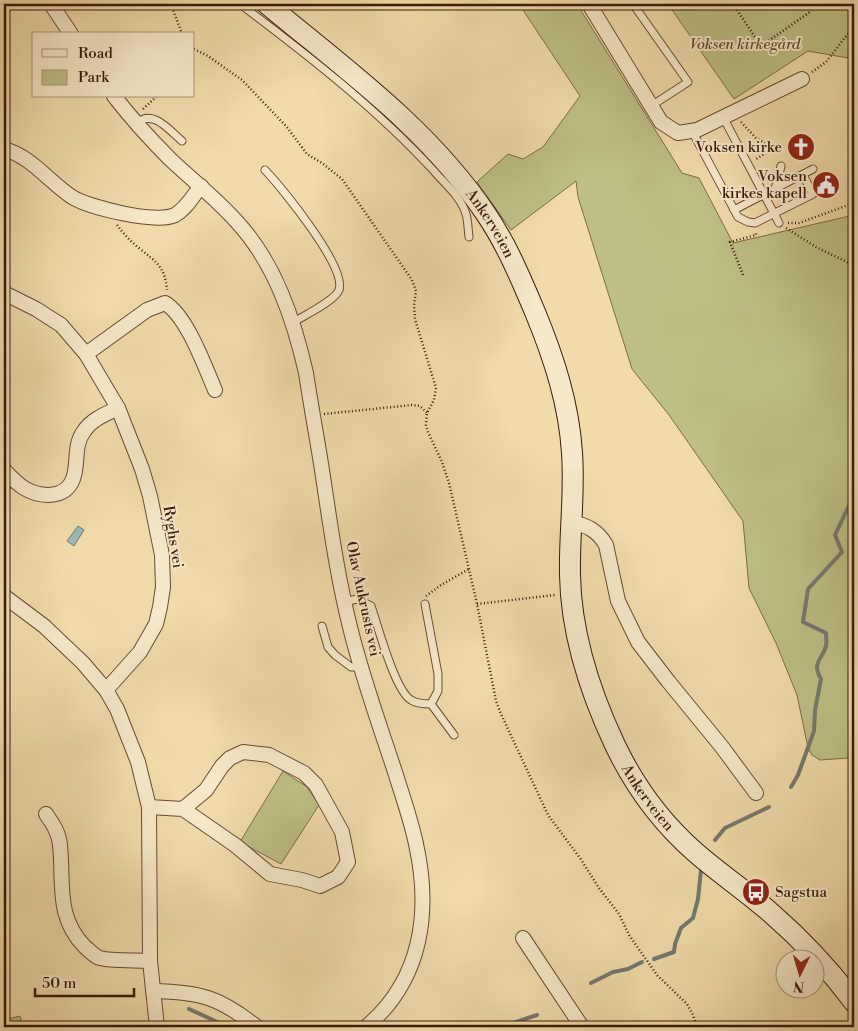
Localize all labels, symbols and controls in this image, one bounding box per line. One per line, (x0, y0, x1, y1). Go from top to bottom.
legend (32, 32, 195, 98)
park label: Voksen kirkegård (690, 35, 801, 54)
text: Road (78, 44, 113, 63)
text: Park (78, 68, 110, 87)
church icon: Voksen kirke (786, 132, 816, 162)
place label: Voksen kirke (694, 138, 782, 157)
place label: Voksen kirkes kapell (722, 167, 808, 203)
public building icon: Voksen kirkes kapell (811, 170, 841, 200)
street label: Ankerveien (461, 184, 519, 261)
street label: Ryghs vei (159, 504, 187, 570)
street label: Olav Aukrusts vei (341, 539, 385, 659)
street label: Ankerveien (617, 760, 678, 835)
bus stop icon: Sagstua (741, 877, 771, 907)
place label: Sagstua (775, 883, 828, 902)
north arrow (776, 948, 826, 998)
scale bar (35, 966, 134, 998)
text: 50 m (42, 974, 76, 993)
text: N (793, 977, 805, 995)

